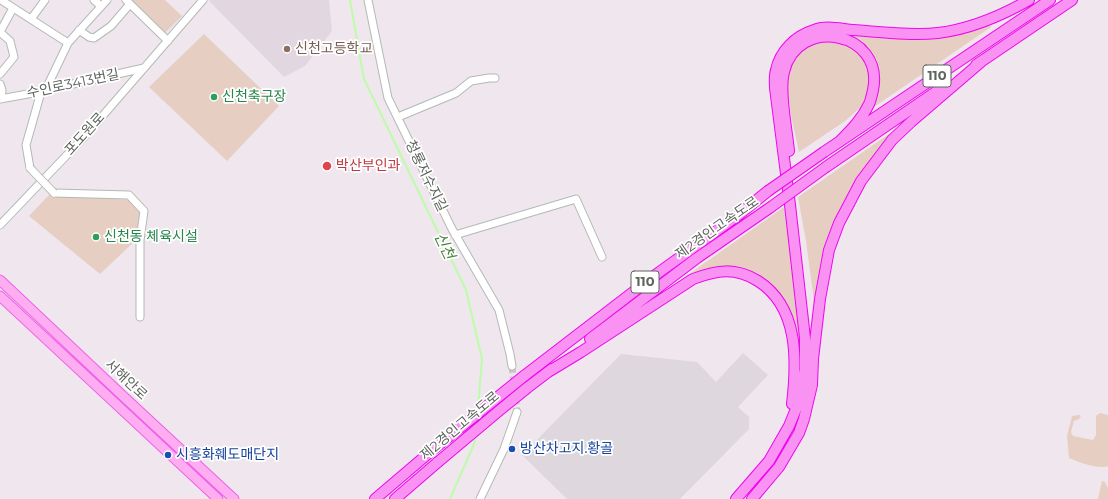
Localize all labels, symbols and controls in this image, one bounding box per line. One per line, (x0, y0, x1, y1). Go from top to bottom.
place label: 신천고등학교 (295, 41, 372, 57)
marker: 신천고등학교 (282, 44, 292, 54)
road number: 110 (923, 65, 951, 87)
street label: 수인로3413번길 (25, 66, 121, 102)
place label: 신천축구장 (222, 89, 286, 105)
marker: 신천축구장 (209, 92, 219, 102)
street label: 포도원로 (62, 109, 108, 159)
street label: 청룡저수지길 (402, 138, 450, 214)
place label: 박산부인과 (336, 158, 400, 174)
marker: 박산부인과 (321, 160, 333, 172)
street label: 제2경인고속도로 (672, 193, 762, 263)
place label: 신천동 체육시설 (104, 229, 198, 245)
water label: 신천 (430, 230, 458, 262)
marker: 신천동 체육시설 (91, 232, 101, 242)
road number: 110 (631, 271, 659, 293)
street label: 서해안로 (101, 356, 151, 404)
street label: 제2경인고속도로 (417, 388, 503, 464)
place label: 방산차고지.황골 (520, 441, 613, 457)
marker: 방산차고지.황골 (507, 444, 517, 454)
place label: 시흥화훼도매단지 (176, 447, 279, 463)
marker: 시흥화훼도매단지 (163, 450, 173, 460)

